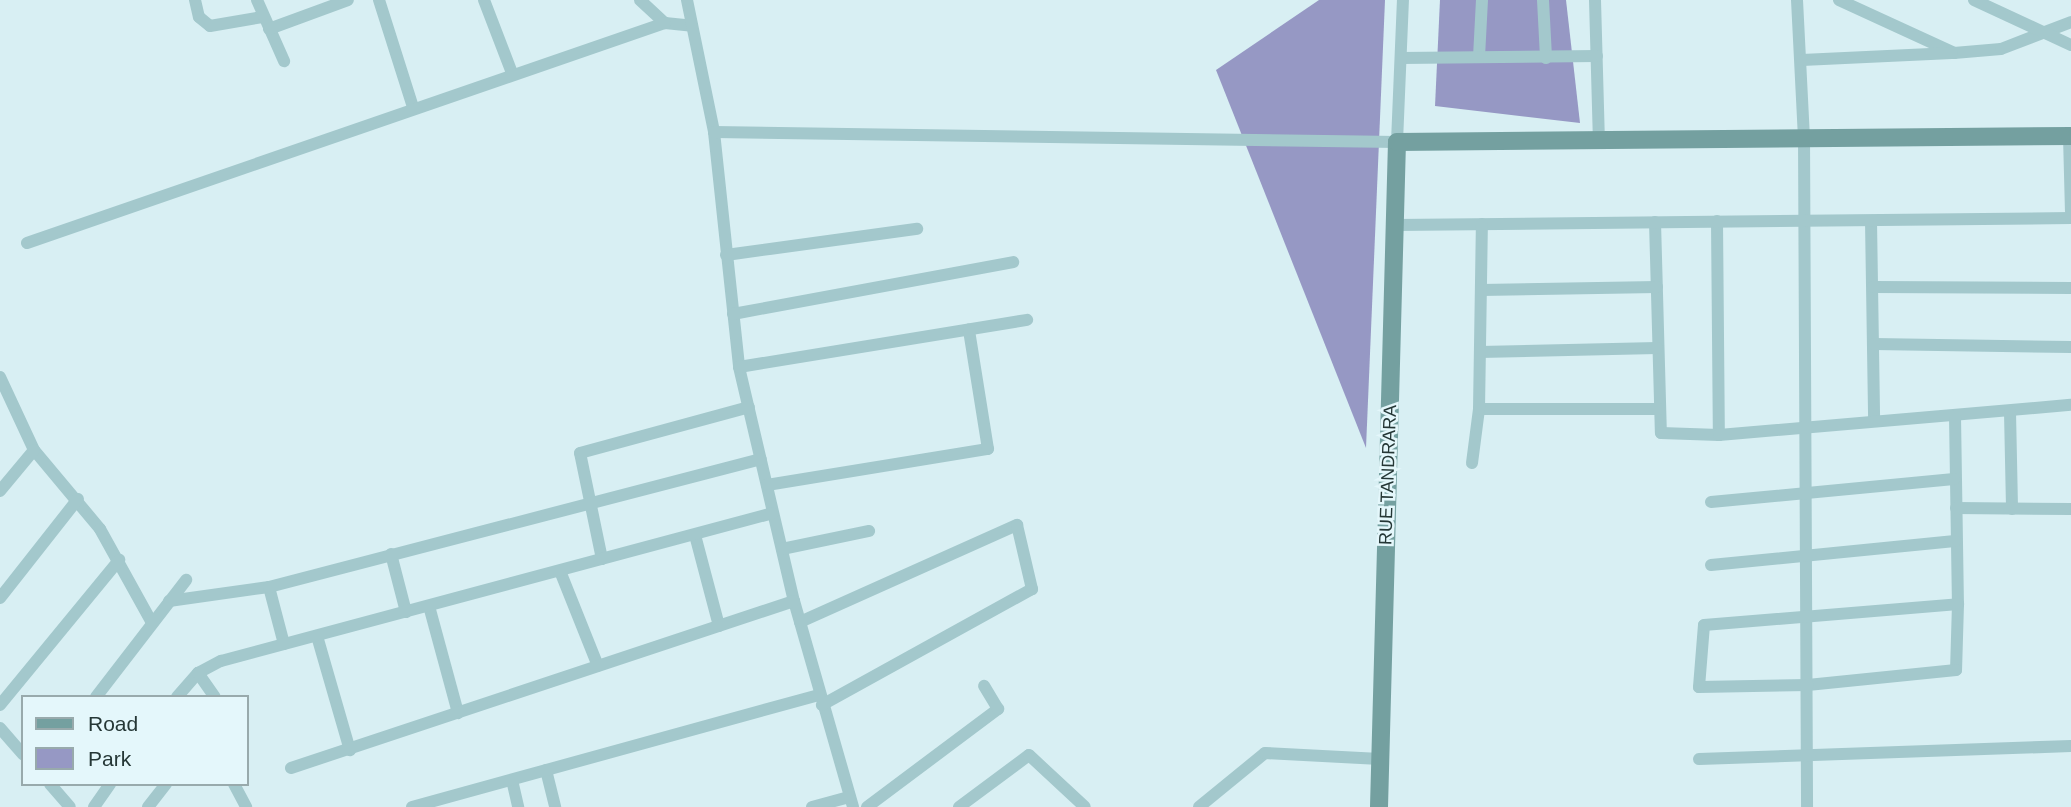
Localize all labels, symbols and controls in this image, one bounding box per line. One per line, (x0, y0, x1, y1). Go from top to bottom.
street label: RUE TANDRARA (1375, 404, 1401, 546)
legend (21, 695, 248, 786)
text: Road (88, 712, 138, 735)
text: Park (88, 747, 131, 770)

